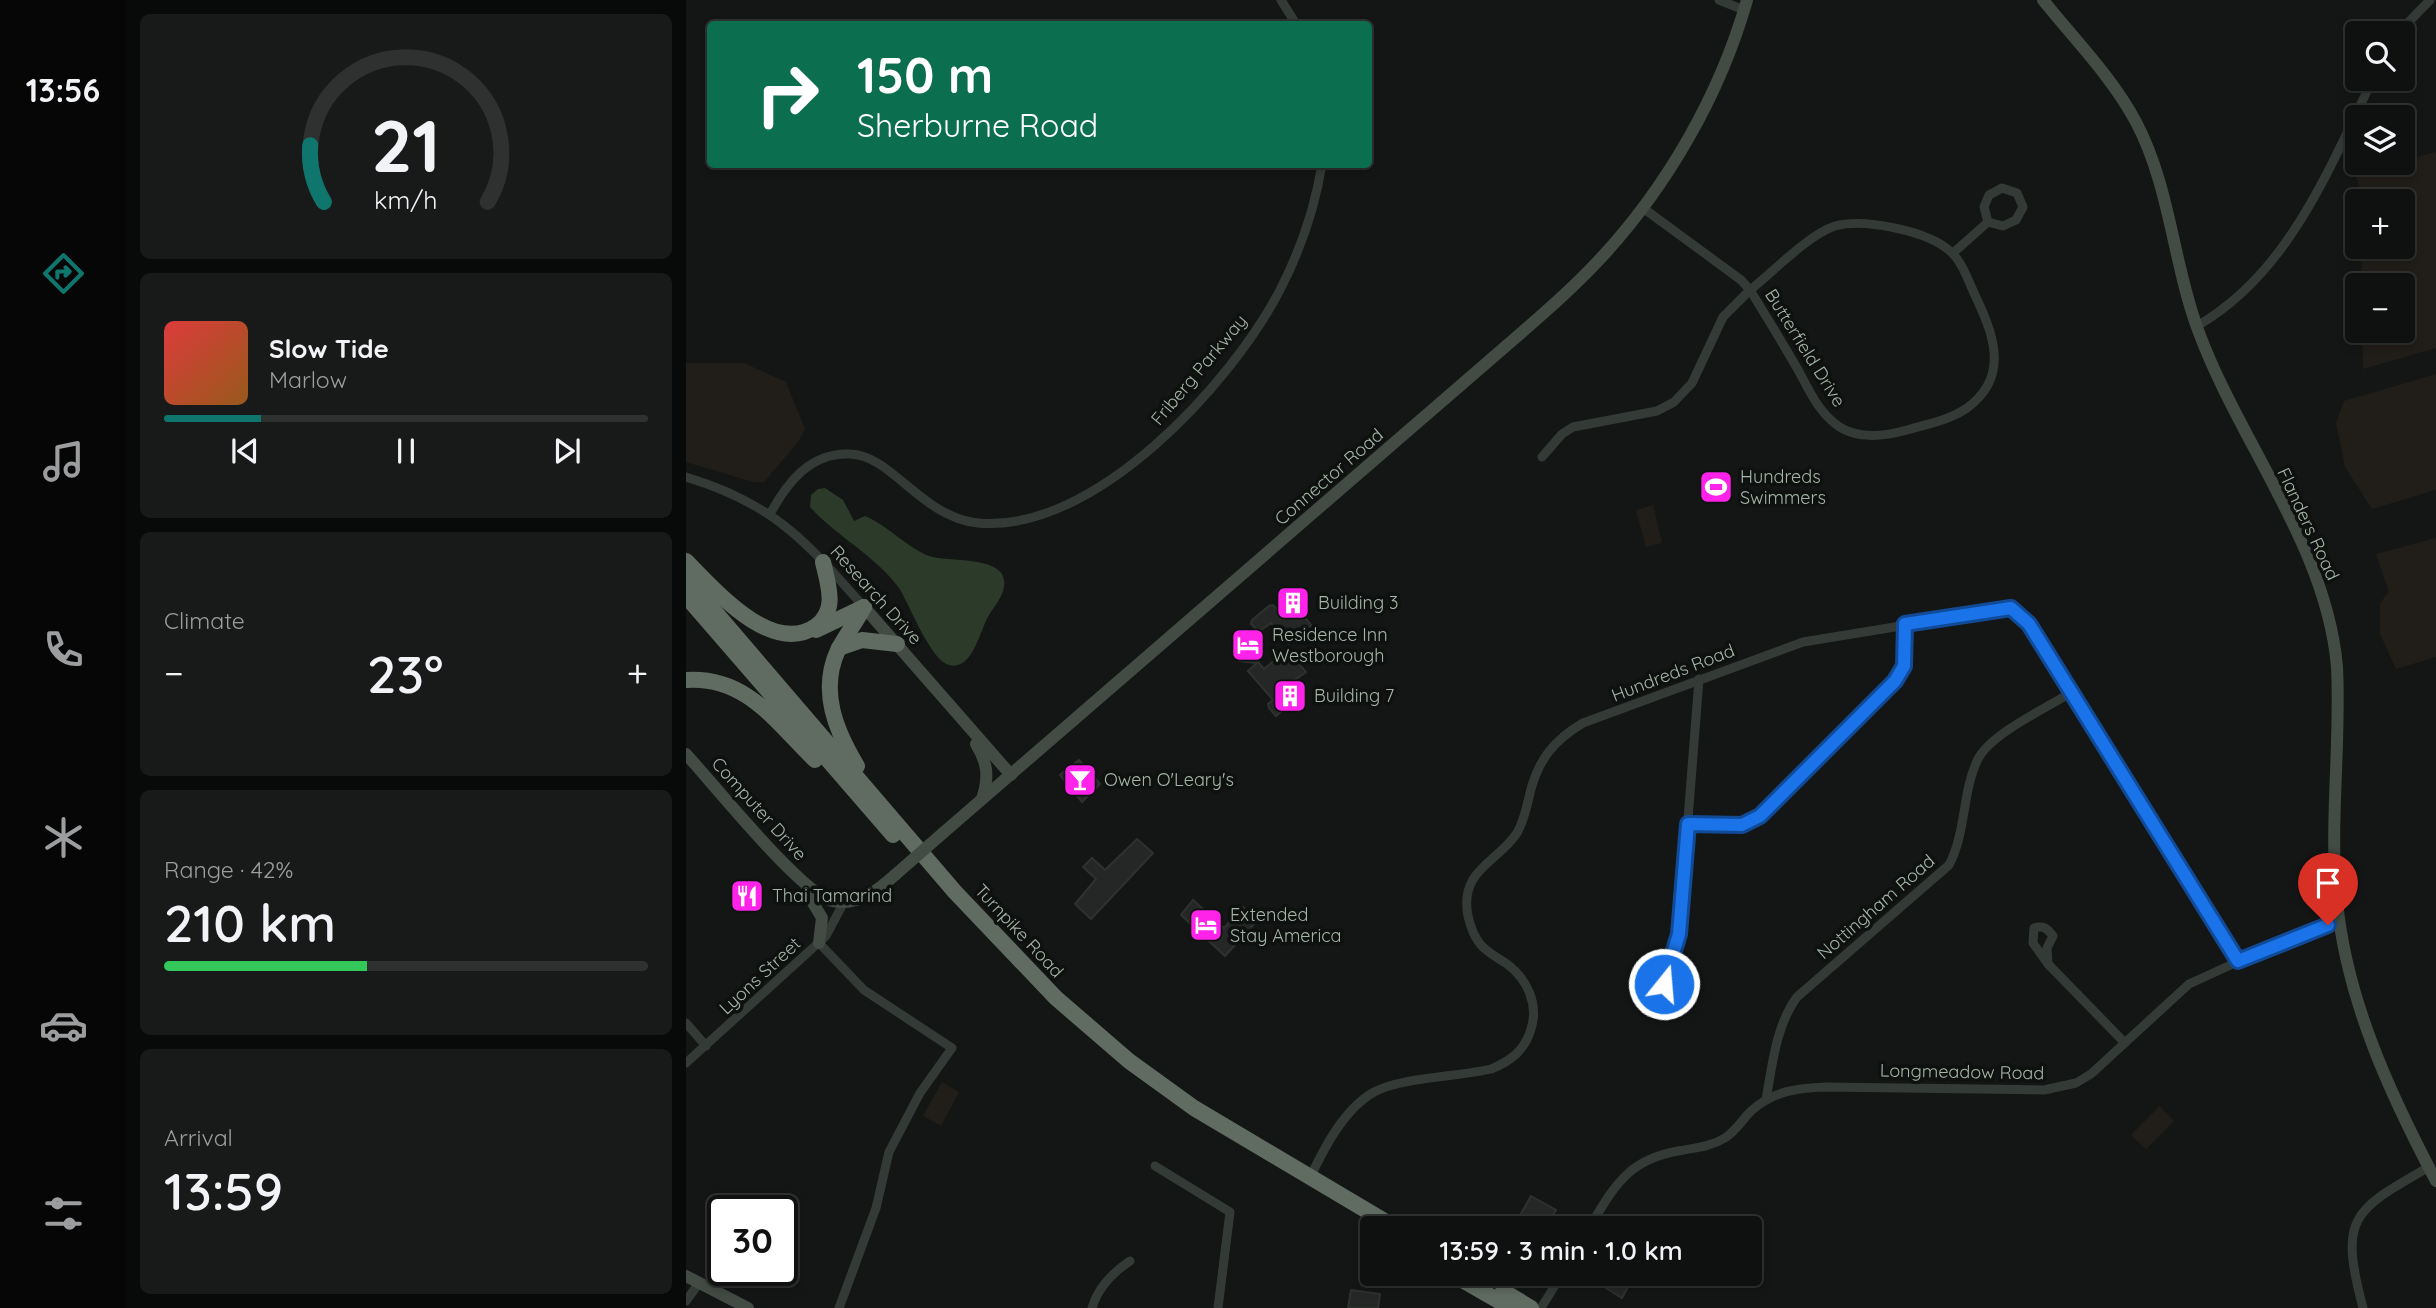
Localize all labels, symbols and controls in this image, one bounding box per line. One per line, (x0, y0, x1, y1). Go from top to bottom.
map controls (2345, 21, 2415, 343)
button: search (2345, 21, 2415, 91)
text: 150 m (857, 44, 993, 105)
icon: right (742, 49, 833, 140)
text: 13:56 (26, 70, 100, 110)
text: 21 (371, 100, 441, 191)
text: Sherburne Road (857, 105, 1098, 145)
button: layers (2345, 105, 2415, 175)
text: km/h (374, 184, 438, 215)
button: + (2345, 189, 2415, 259)
icon: directions (39, 249, 88, 298)
button: − (2345, 273, 2415, 343)
street label: Butterfield Drive (1760, 284, 1851, 411)
street label: Friberg Parkway (1146, 310, 1252, 430)
text: Slow Tide (269, 332, 389, 365)
text: Marlow (269, 365, 347, 394)
street label: Connector Road (1270, 423, 1388, 530)
icon: previous (226, 432, 264, 470)
icon: pause (387, 432, 425, 470)
icon: next (548, 432, 586, 470)
icon: music (39, 437, 88, 486)
street label: Flanders Road (2272, 464, 2345, 584)
place label: Hundreds Swimmers (1740, 465, 1826, 509)
sports icon: Hundreds Swimmers (1697, 468, 1735, 506)
street label: Research Drive (826, 540, 927, 649)
building icon: Building 3 (1274, 584, 1312, 622)
place label: Building 3 (1318, 591, 1399, 614)
text: Climate (164, 606, 245, 635)
place label: Residence Inn Westborough (1272, 623, 1388, 667)
icon: phone (39, 625, 88, 674)
hotel icon: Residence Inn Westborough (1229, 626, 1267, 664)
street label: Hundreds Road (1608, 638, 1738, 707)
text: 23° (367, 641, 443, 706)
text: − (164, 649, 184, 697)
text: + (627, 649, 648, 697)
building icon: Building 7 (1271, 677, 1309, 715)
place label: Building 7 (1314, 684, 1394, 707)
street label: Computer Drive (707, 752, 812, 865)
bar icon: Owen O'Leary's (1061, 761, 1099, 799)
place label: Owen O'Leary's (1104, 768, 1234, 791)
icon: climate (39, 813, 88, 862)
street label: Nottingham Road (1812, 849, 1939, 964)
pin (2298, 853, 2358, 925)
text: Range · 42% (164, 855, 293, 884)
icon: arrive (2309, 864, 2347, 902)
restaurant icon: Thai Tamarind (728, 877, 766, 915)
street label: Turnpike Road (970, 879, 1069, 982)
place label: Thai Tamarind (772, 884, 892, 907)
text: 210 km (164, 890, 336, 955)
place label: Extended Stay America (1230, 903, 1342, 947)
hotel icon: Extended Stay America (1187, 906, 1225, 944)
street label: Lyons Street (714, 932, 805, 1019)
position arrow (1627, 947, 1701, 1021)
icon: car (39, 1001, 88, 1050)
street label: Longmeadow Road (1880, 1059, 2044, 1084)
text: Arrival (164, 1123, 233, 1152)
text: 13:59 (164, 1158, 283, 1223)
icon: filters (39, 1189, 88, 1238)
speed limit sign: 30 (707, 1195, 798, 1286)
text: 13:59 · 3 min · 1.0 km (1439, 1234, 1683, 1267)

